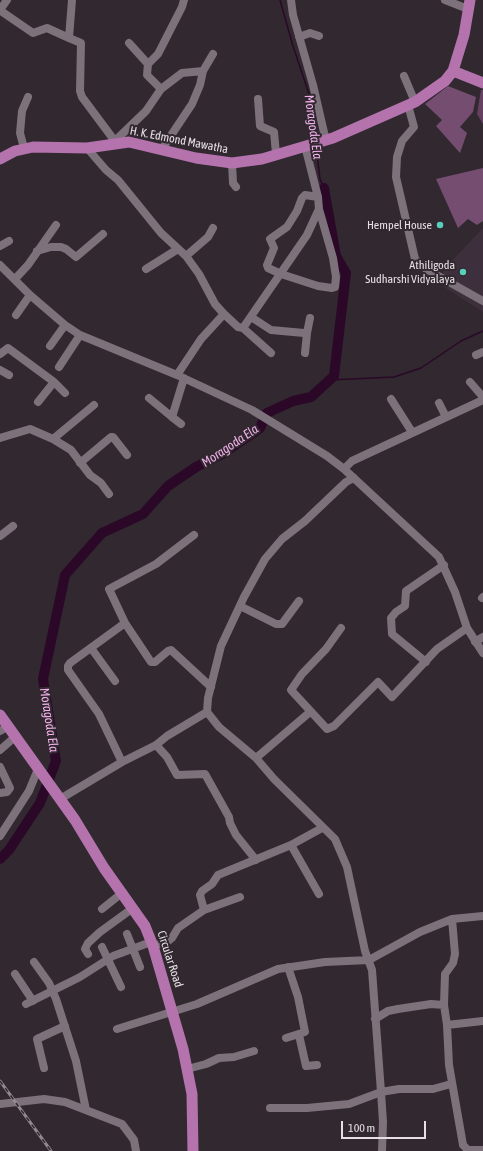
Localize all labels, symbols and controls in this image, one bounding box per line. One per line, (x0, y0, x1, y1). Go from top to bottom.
water label: Moragoda Ela (301, 94, 325, 160)
street label: H. K. Edmond Mawatha (129, 123, 229, 157)
place label: Hempel House (367, 218, 432, 232)
marker: Hempel House (435, 220, 445, 230)
place label: Athiligoda Sudharshi Vidyalaya (365, 258, 455, 286)
marker: Athiligoda Sudharshi Vidyalaya (458, 267, 468, 277)
water label: Moragoda Ela (199, 421, 261, 471)
water label: Moragoda Ela (36, 687, 62, 753)
street label: Circular Road (154, 929, 186, 989)
scale bar (343, 1113, 428, 1139)
text: 100 m (348, 1121, 375, 1135)

